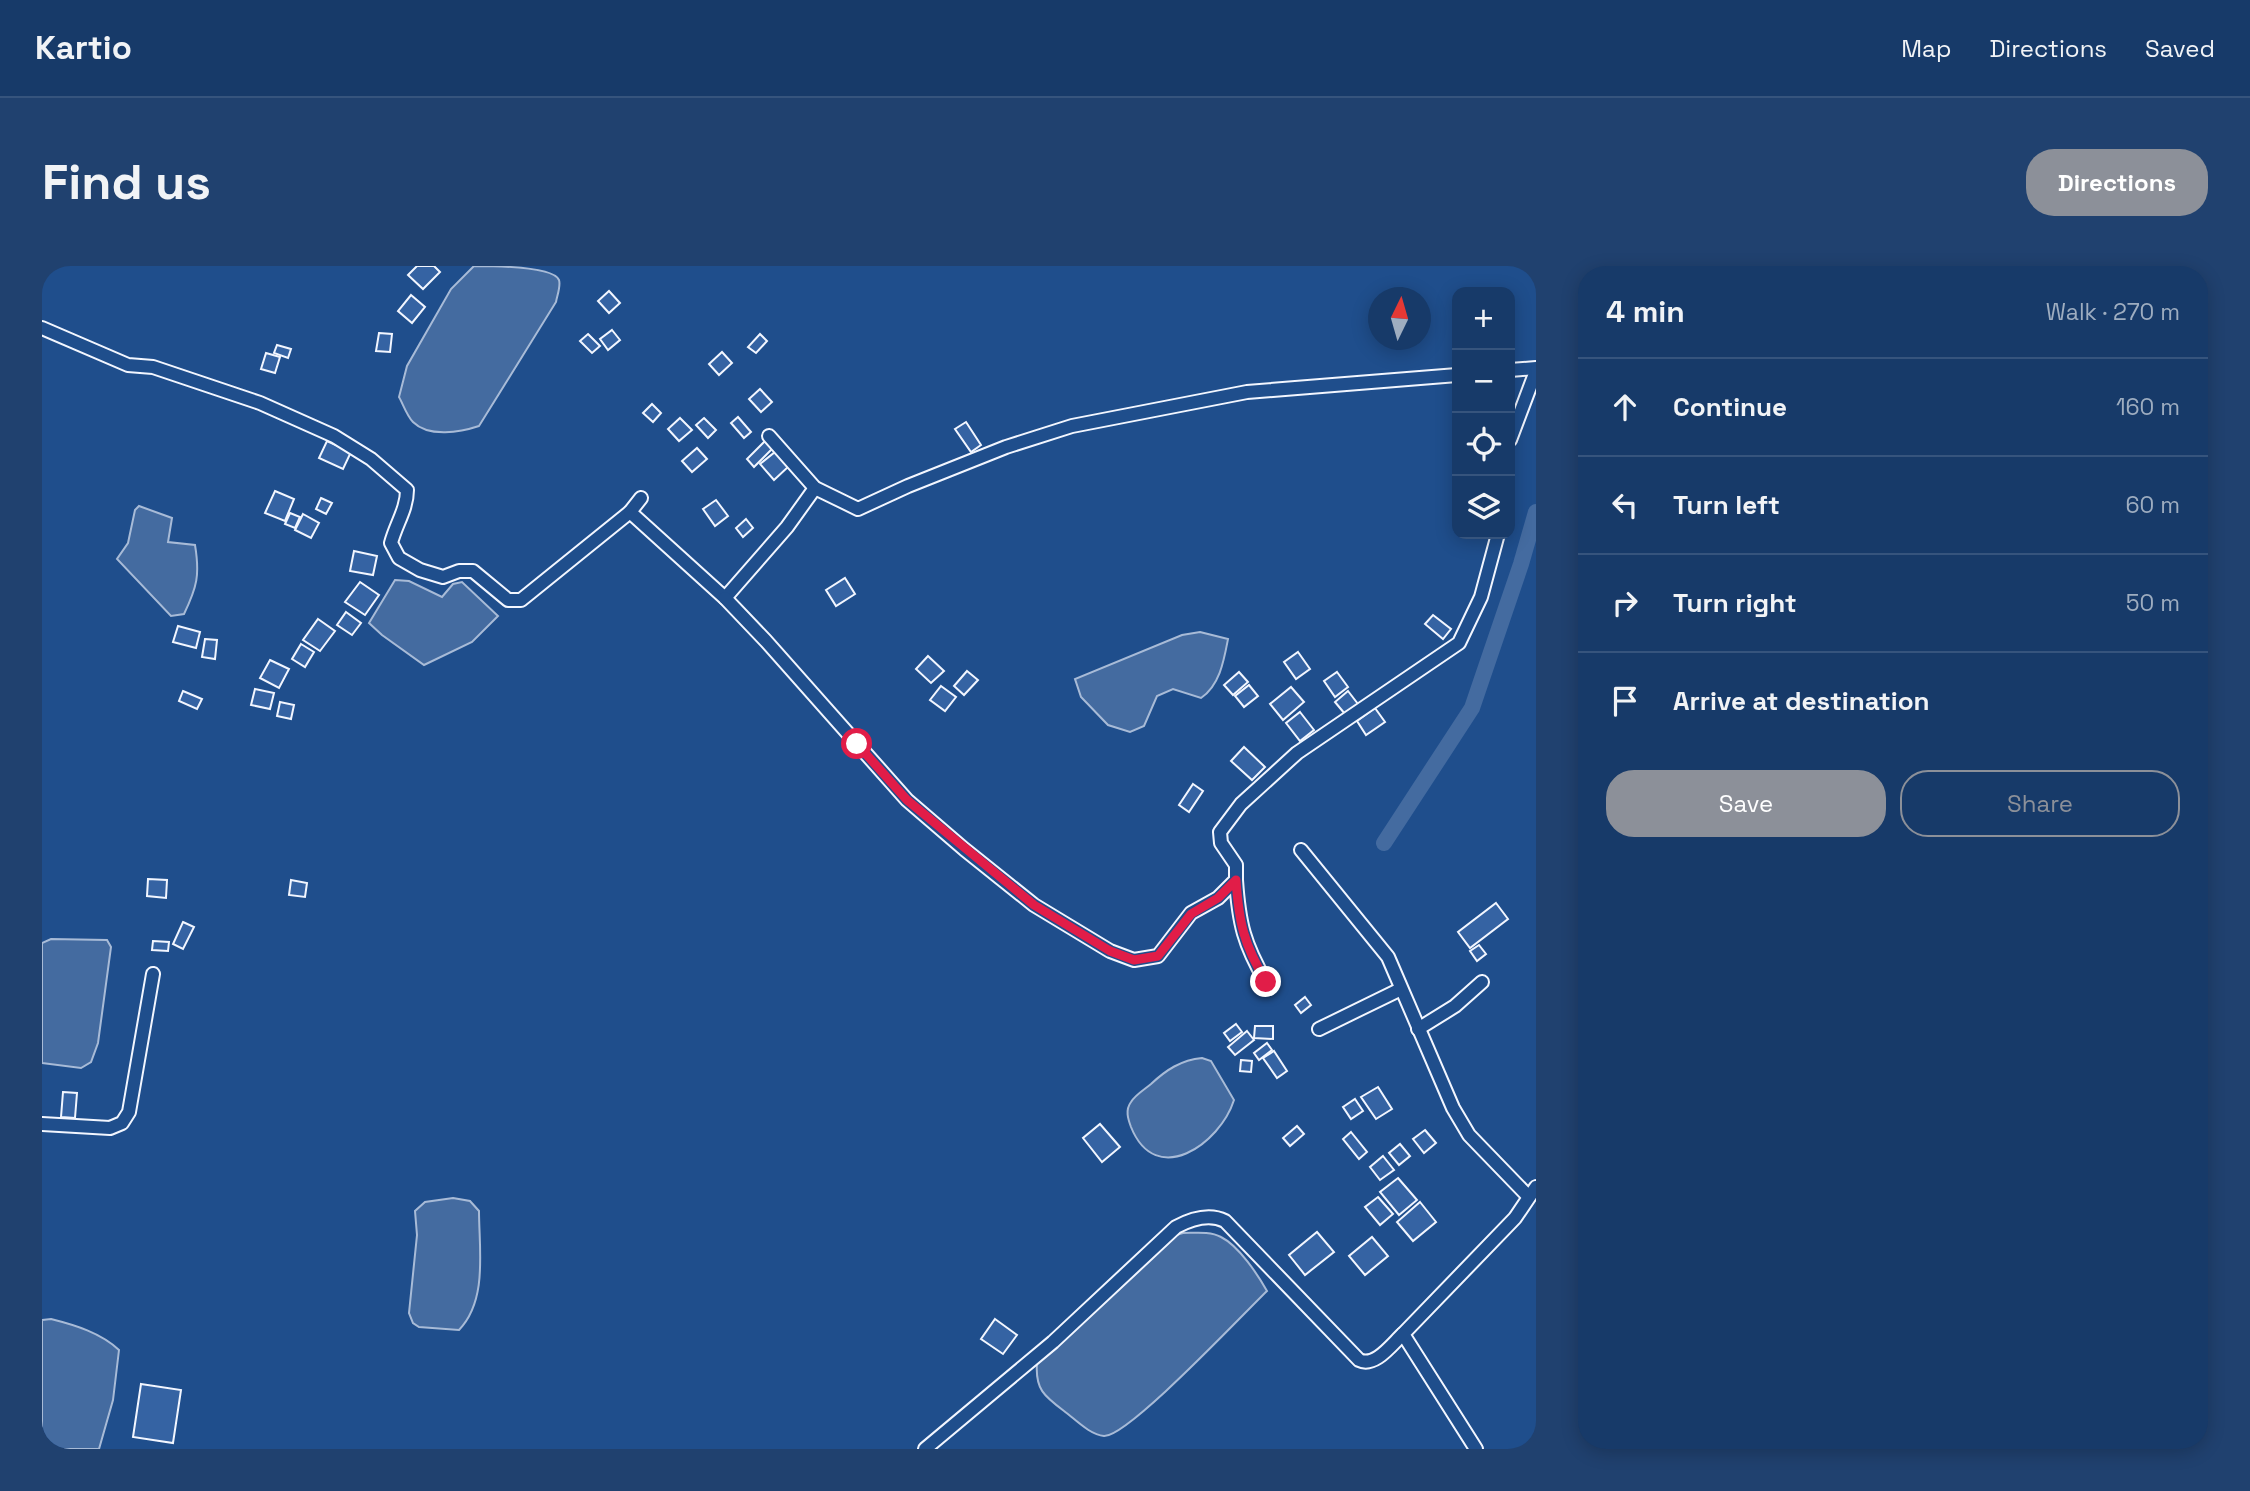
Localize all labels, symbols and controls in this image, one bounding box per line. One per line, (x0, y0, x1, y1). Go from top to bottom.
text: Kartio (35, 27, 132, 69)
text: Map (1901, 33, 1951, 64)
text: Directions (1989, 33, 2107, 64)
text: Saved (2145, 33, 2215, 64)
button: Directions (2026, 149, 2208, 216)
text: Find us (42, 151, 211, 213)
north arrow (1368, 287, 1431, 350)
map controls (1452, 287, 1515, 539)
button: + (1452, 287, 1515, 350)
text: 4 min (1606, 292, 1685, 331)
text: Walk · 270 m (2046, 297, 2180, 327)
button: − (1452, 350, 1515, 413)
icon: ahead (1606, 388, 1644, 426)
text: Continue (1673, 390, 1787, 424)
text: 160 m (2116, 392, 2180, 422)
button: locate (1452, 413, 1515, 476)
button: layers (1452, 476, 1515, 539)
icon: left (1606, 486, 1644, 524)
text: Turn left (1673, 488, 1780, 522)
text: 60 m (2125, 490, 2180, 520)
icon: right (1606, 584, 1644, 622)
text: Turn right (1673, 586, 1797, 620)
text: 50 m (2126, 588, 2180, 618)
icon: arrive (1606, 682, 1644, 720)
text: Arrive at destination (1673, 684, 1930, 718)
route start (841, 728, 872, 759)
button: Save (1606, 770, 1886, 837)
button: Share (1900, 770, 2180, 837)
route end (1250, 966, 1281, 997)

